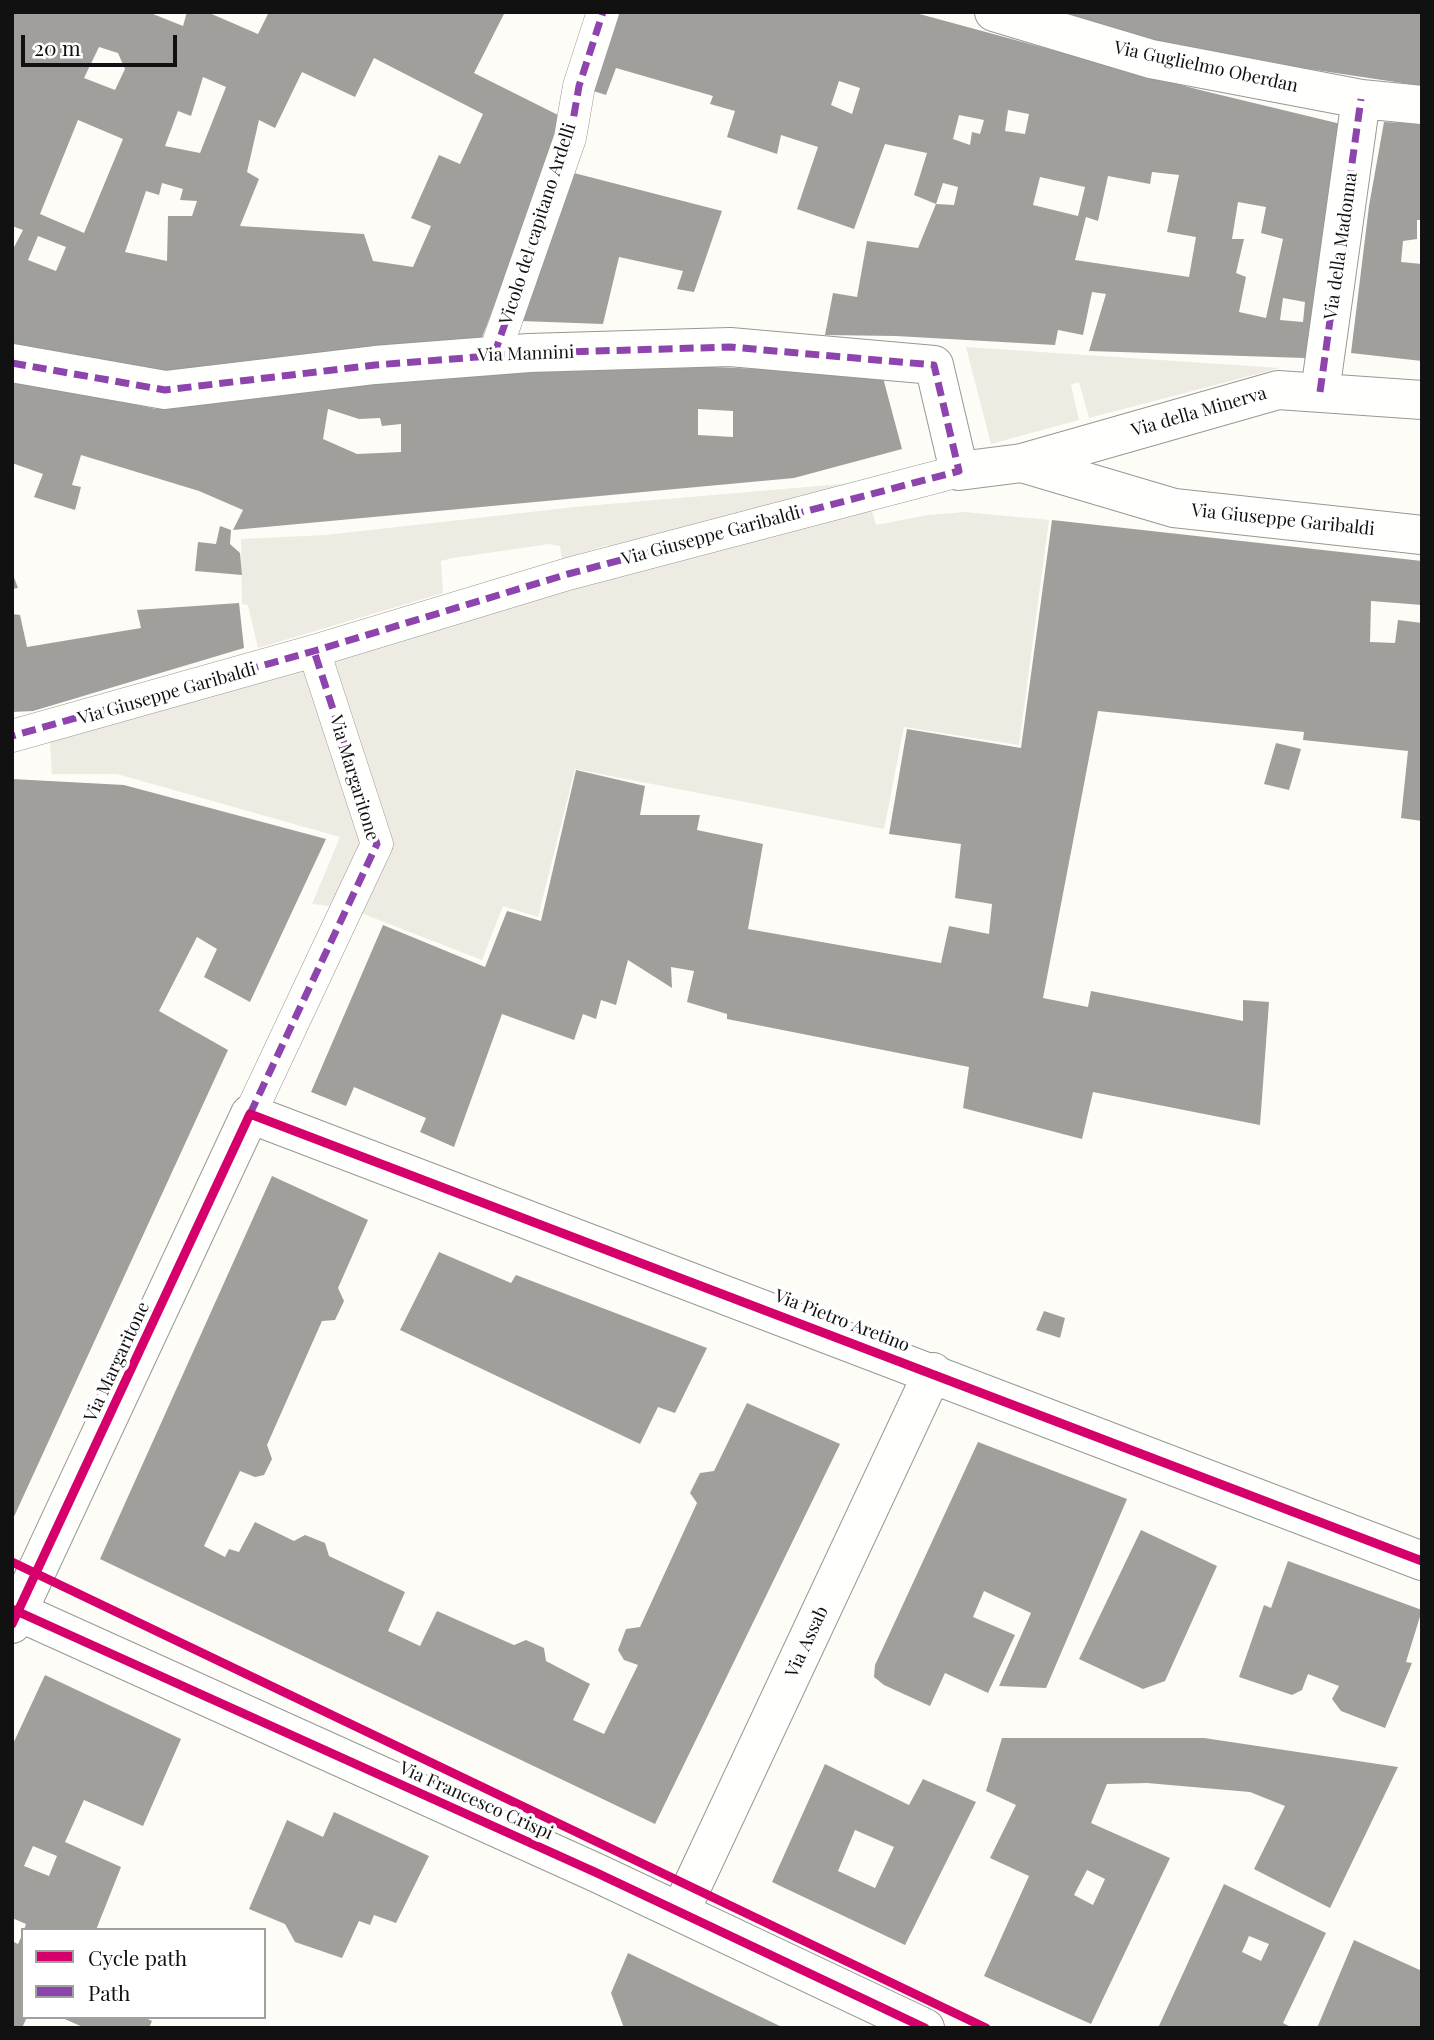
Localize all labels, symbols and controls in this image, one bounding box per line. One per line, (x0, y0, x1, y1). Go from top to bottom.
scale bar (24, 21, 180, 65)
text: 20 m (34, 33, 81, 61)
street label: Via Guglielmo Oberdan (1112, 37, 1300, 97)
street label: Vicolo del capitano Ardelli (495, 120, 581, 328)
street label: Via della Madonna (1320, 171, 1362, 321)
street label: Via Mannini (477, 342, 575, 366)
street label: Via della Minerva (1129, 382, 1269, 442)
street label: Via Giuseppe Garibaldi (1190, 500, 1376, 540)
street label: Via Giuseppe Garibaldi (619, 502, 803, 570)
street label: Via Giuseppe Garibaldi (75, 658, 259, 730)
street label: Via Margaritone (325, 713, 383, 843)
street label: Via Pietro Aretino (771, 1285, 913, 1357)
street label: Via Margaritone (80, 1299, 154, 1425)
street label: Via Assab (781, 1603, 833, 1681)
street label: Via Francesco Crispi (396, 1757, 556, 1845)
legend (21, 1928, 266, 2019)
text: Cycle path (88, 1943, 187, 1971)
text: Path (88, 1978, 130, 2006)

